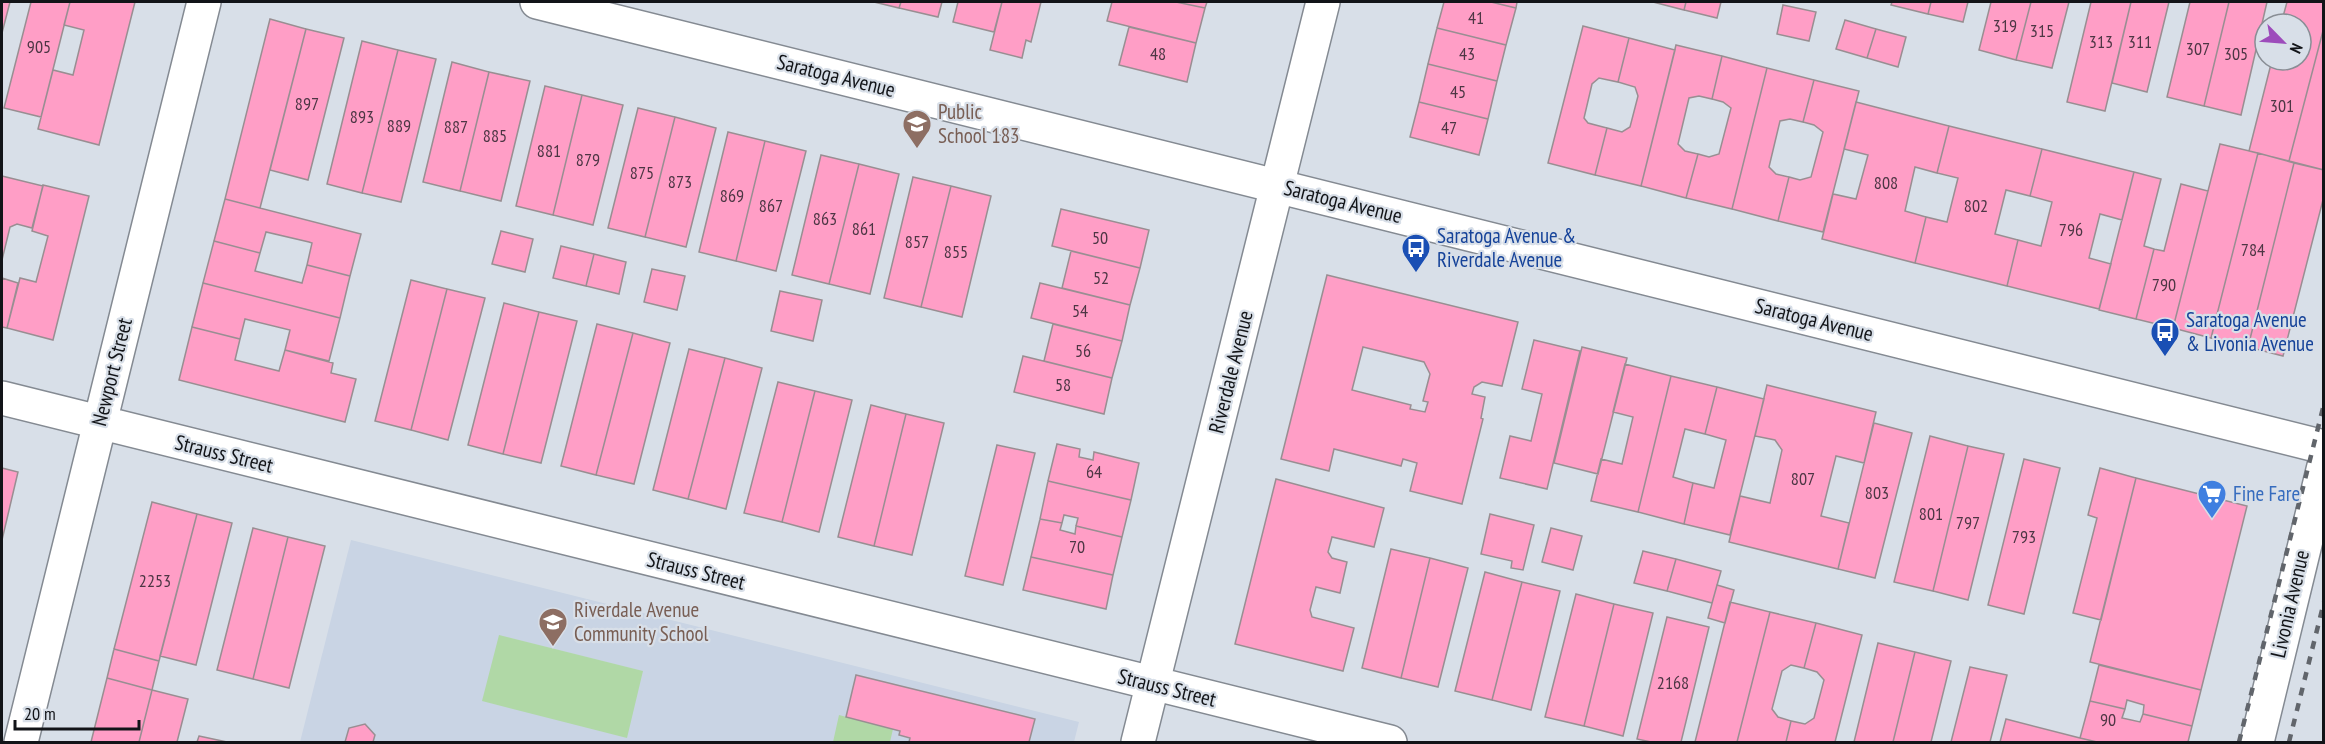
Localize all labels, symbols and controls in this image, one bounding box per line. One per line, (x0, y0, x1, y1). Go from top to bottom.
house number: 41 (1468, 6, 1484, 29)
north arrow (2253, 12, 2313, 72)
house number: 319 (1993, 14, 2017, 37)
house number: 315 (2030, 19, 2054, 42)
house number: 313 (2089, 30, 2113, 53)
house number: 311 (2128, 30, 2152, 53)
house number: 905 (27, 35, 51, 58)
house number: 307 (2186, 37, 2210, 60)
text: N (2286, 40, 2307, 56)
house number: 48 (1150, 42, 1166, 65)
house number: 43 (1459, 42, 1475, 65)
house number: 305 (2224, 42, 2248, 65)
street label: Saratoga Avenue (774, 48, 898, 103)
house number: 45 (1450, 80, 1466, 103)
house number: 897 (295, 92, 319, 115)
house number: 301 (2270, 94, 2294, 117)
place label: Public School 183 (938, 98, 1020, 149)
house number: 893 (350, 105, 374, 128)
school or university icon: Public School 183 (901, 108, 933, 150)
house number: 889 (387, 114, 411, 137)
house number: 887 (444, 115, 468, 138)
house number: 47 (1441, 116, 1457, 139)
house number: 885 (483, 124, 507, 147)
house number: 881 (537, 139, 561, 162)
house number: 879 (576, 148, 600, 171)
house number: 875 (630, 161, 654, 184)
house number: 873 (668, 170, 692, 193)
house number: 808 (1874, 171, 1898, 194)
street label: Saratoga Avenue (1281, 174, 1405, 229)
house number: 869 (720, 184, 744, 207)
house number: 867 (759, 194, 783, 217)
house number: 802 (1964, 194, 1988, 217)
house number: 863 (813, 207, 837, 230)
house number: 861 (852, 217, 876, 240)
house number: 796 (2059, 218, 2083, 241)
place label: Saratoga Avenue & Riverdale Avenue (1437, 222, 1576, 273)
house number: 50 (1092, 226, 1108, 249)
house number: 857 (905, 230, 929, 253)
bus stop icon: Saratoga Avenue & Riverdale Avenue (1400, 232, 1432, 274)
house number: 784 (2241, 238, 2265, 261)
house number: 855 (944, 240, 968, 263)
house number: 52 (1093, 266, 1109, 289)
house number: 790 (2152, 273, 2176, 296)
street label: Saratoga Avenue (1752, 292, 1876, 347)
house number: 54 (1072, 299, 1088, 322)
place label: Saratoga Avenue & Livonia Avenue (2186, 306, 2314, 357)
street label: Riverdale Avenue (1202, 308, 1259, 436)
street label: Newport Street (85, 315, 138, 429)
bus stop icon: Saratoga Avenue & Livonia Avenue (2149, 316, 2181, 358)
house number: 56 (1075, 339, 1091, 362)
house number: 58 (1055, 373, 1071, 396)
street label: Strauss Street (172, 428, 276, 479)
house number: 64 (1086, 460, 1102, 483)
house number: 807 (1791, 467, 1815, 490)
supermarket icon: Fine Fare (2196, 478, 2228, 520)
place label: Fine Fare (2233, 480, 2300, 507)
house number: 803 (1865, 481, 1889, 504)
house number: 801 (1919, 502, 1943, 525)
house number: 797 (1956, 511, 1980, 534)
house number: 793 (2012, 525, 2036, 548)
house number: 70 (1069, 535, 1085, 558)
street label: Strauss Street (644, 545, 748, 596)
street label: Livonia Avenue (2264, 547, 2315, 660)
house number: 2253 (139, 569, 171, 592)
place label: Riverdale Avenue Community School (574, 596, 709, 647)
school or university icon: Riverdale Avenue Community School (537, 606, 569, 648)
street label: Strauss Street (1115, 662, 1219, 713)
house number: 2168 (1657, 671, 1689, 694)
scale bar (15, 693, 140, 731)
text: 20 m (24, 702, 56, 725)
house number: 90 (2100, 708, 2116, 731)

